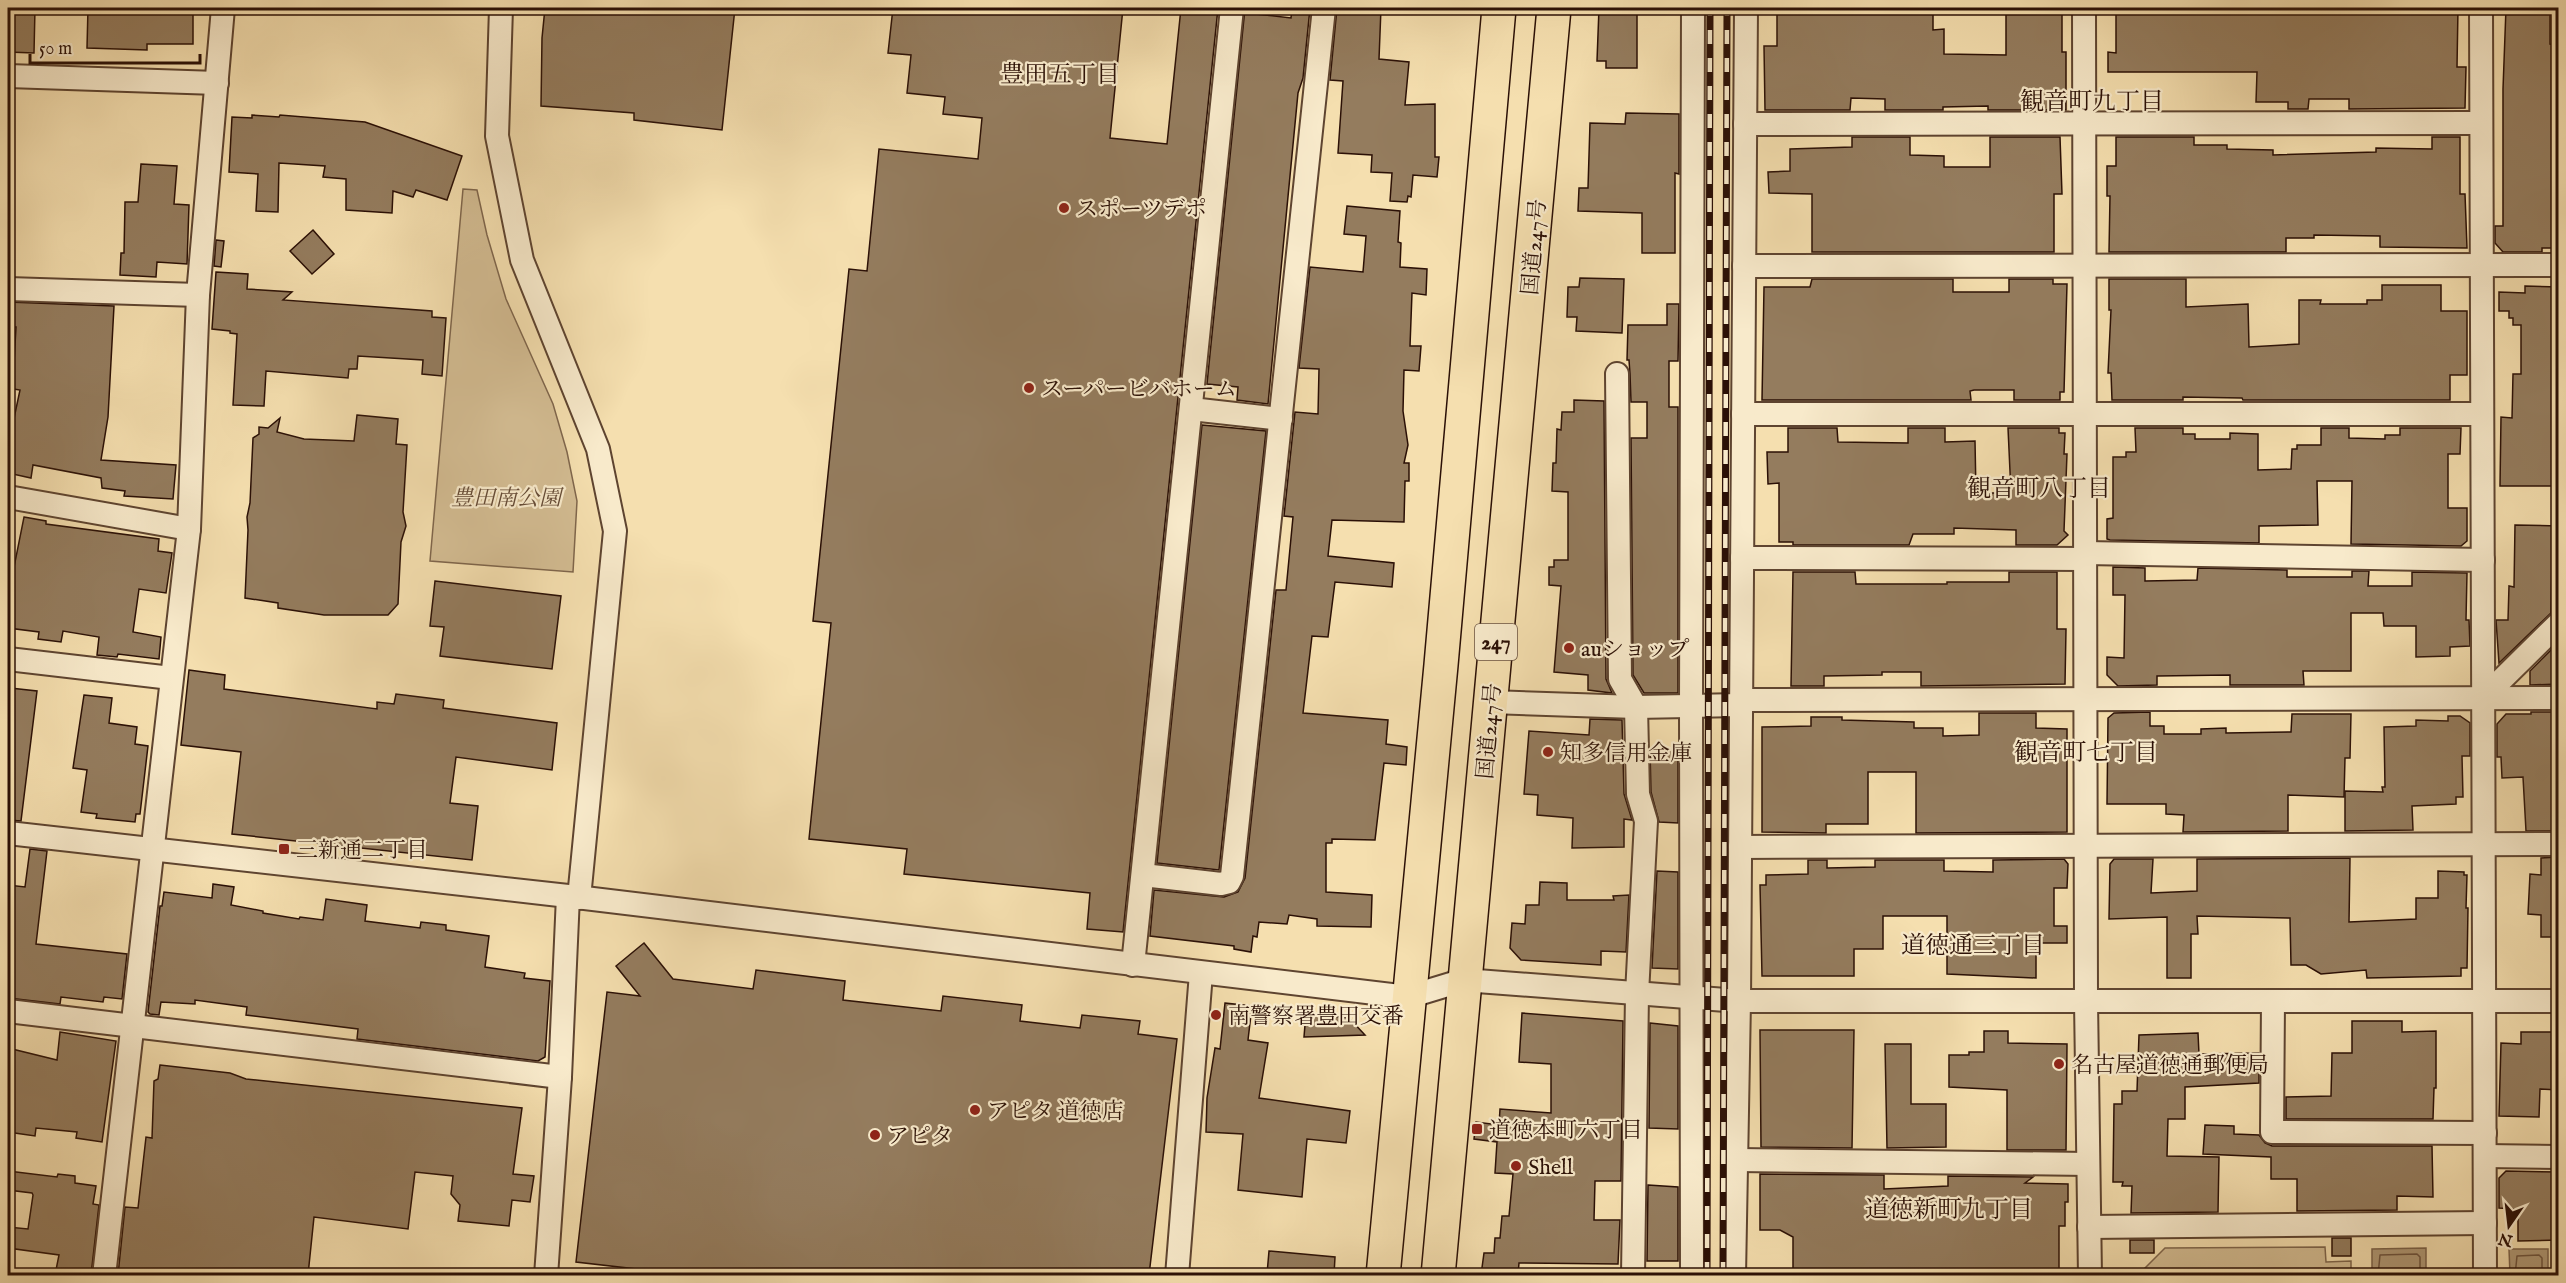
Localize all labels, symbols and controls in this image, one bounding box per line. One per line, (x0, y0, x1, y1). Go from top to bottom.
scale bar (30, 27, 200, 65)
text: 50 m (39, 38, 72, 61)
district label: 豊田五丁目 (1000, 60, 1120, 91)
district label: 観音町九丁目 (2020, 87, 2164, 118)
place label: スポーツデポ (1076, 196, 1207, 224)
street label: 国道247号 (1517, 198, 1553, 297)
marker: スポーツデポ (1057, 201, 1071, 215)
place label: スーパービバホーム (1041, 376, 1237, 404)
marker: スーパービバホーム (1022, 381, 1036, 395)
district label: 観音町八丁目 (1967, 474, 2111, 505)
park label: 豊田南公園 (451, 485, 564, 513)
road number: 247 (1475, 624, 1517, 660)
place label: auショップ (1581, 636, 1689, 664)
marker: auショップ (1562, 641, 1576, 655)
street label: 国道247号 (1472, 682, 1508, 781)
district label: 観音町七丁目 (2014, 738, 2158, 769)
place label: 知多信用金庫 (1560, 740, 1692, 768)
marker: 知多信用金庫 (1541, 745, 1555, 759)
place label: 三新通二丁目 (296, 837, 428, 865)
marker: 三新通二丁目 (277, 842, 291, 856)
district label: 道徳通三丁目 (1901, 931, 2045, 962)
place label: 南警察署豊田交番 (1228, 1003, 1404, 1031)
marker: 南警察署豊田交番 (1209, 1008, 1223, 1022)
place label: 名古屋道徳通郵便局 (2071, 1052, 2269, 1080)
marker: 名古屋道徳通郵便局 (2052, 1057, 2066, 1071)
place label: アピタ 道徳店 (987, 1098, 1124, 1126)
marker: アピタ 道徳店 (968, 1103, 982, 1117)
place label: 道徳本町六丁目 (1489, 1117, 1643, 1145)
marker: 道徳本町六丁目 (1470, 1122, 1484, 1136)
place label: アピタ (887, 1123, 953, 1151)
marker: アピタ (868, 1128, 882, 1142)
place label: Shell (1528, 1154, 1573, 1182)
marker: Shell (1509, 1159, 1523, 1173)
district label: 道徳新町九丁目 (1865, 1195, 2033, 1226)
north arrow (2479, 1196, 2539, 1256)
text: N (2497, 1227, 2516, 1250)

